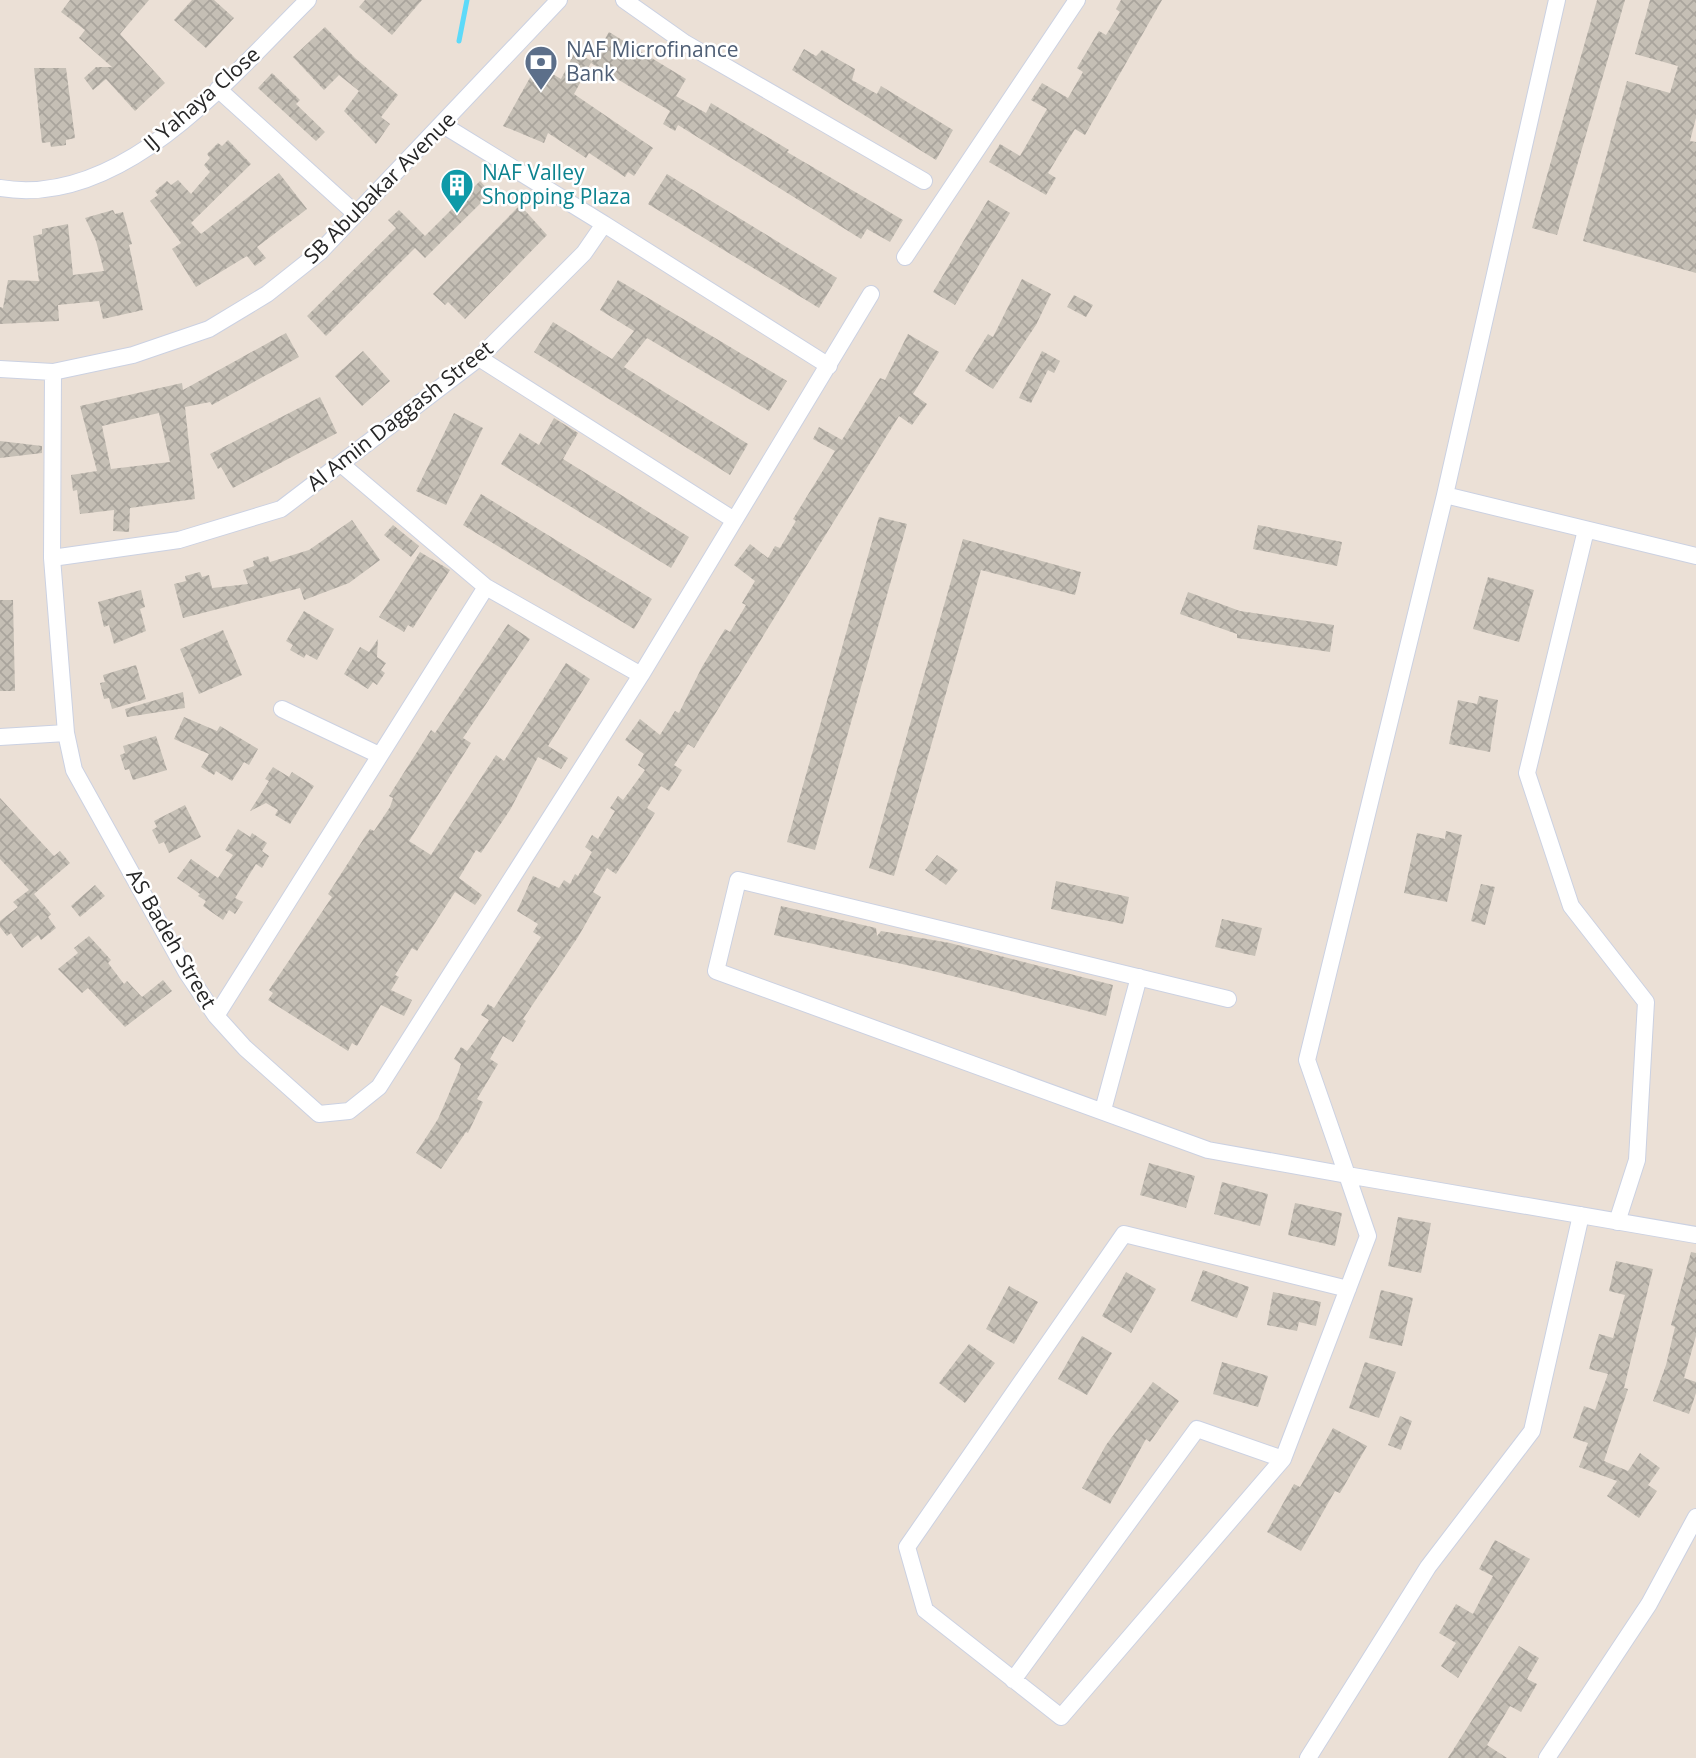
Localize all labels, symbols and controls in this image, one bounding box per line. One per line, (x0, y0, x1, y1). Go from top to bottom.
place label: NAF Microfinance Bank (566, 35, 739, 87)
street label: IJ Yahaya Close (137, 40, 265, 157)
bank icon: NAF Microfinance Bank (522, 43, 560, 92)
street label: SB Abubakar Avenue (297, 105, 461, 269)
place label: NAF Valley Shopping Plaza (482, 158, 631, 210)
building icon: NAF Valley Shopping Plaza (438, 166, 476, 215)
street label: Al Amin Daggash Street (301, 334, 498, 497)
street label: AS Badeh Street (120, 863, 223, 1014)

